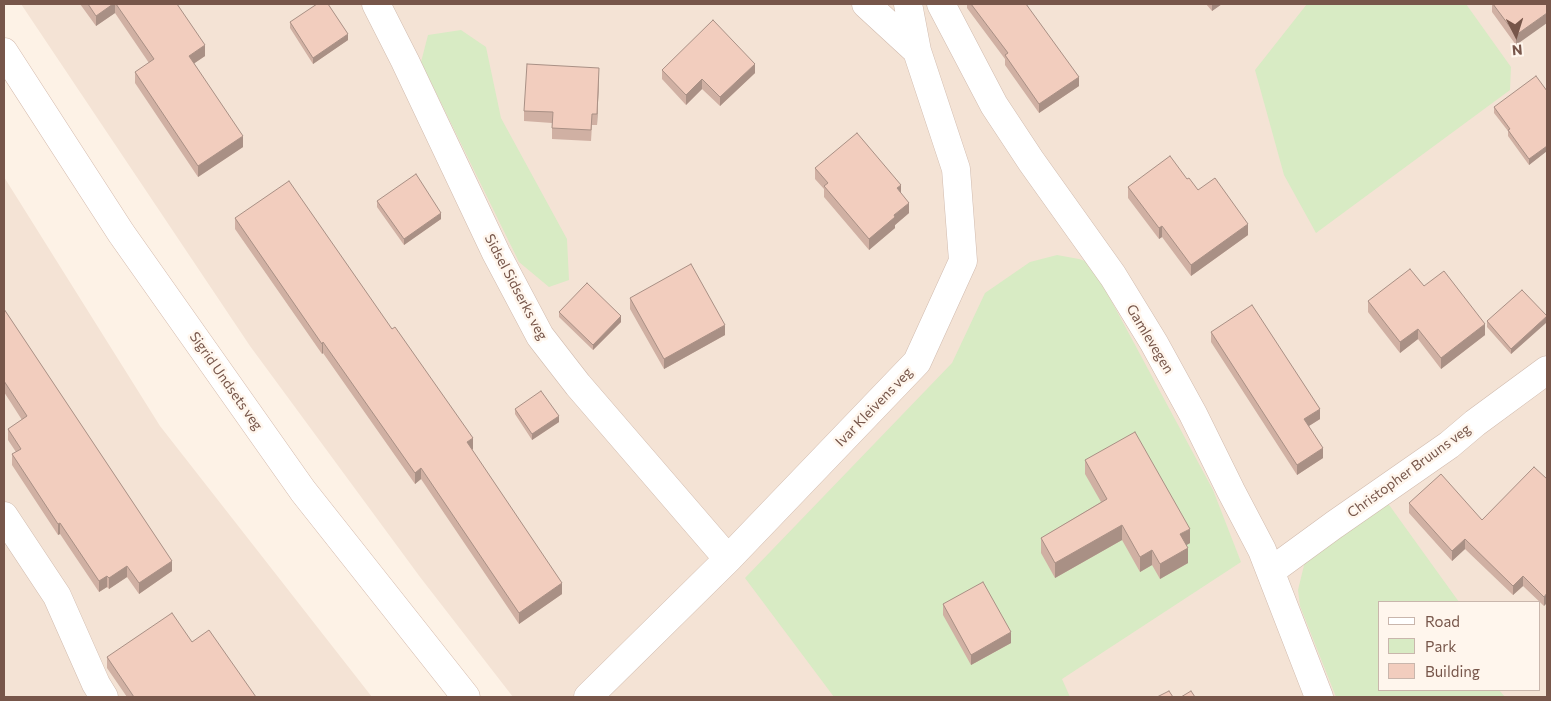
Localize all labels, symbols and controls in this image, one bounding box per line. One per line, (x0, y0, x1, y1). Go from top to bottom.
north arrow (1491, 10, 1541, 60)
text: N (1511, 42, 1523, 59)
street label: Sidsel Sidserks veg (481, 231, 551, 343)
street label: Gamlevegen (1123, 301, 1177, 377)
street label: Sigrid Undsets veg (186, 329, 266, 433)
street label: Ivar Kleivens veg (832, 364, 916, 450)
street label: Christopher Bruuns veg (1344, 421, 1474, 521)
legend (1378, 601, 1541, 691)
text: Road (1425, 612, 1460, 630)
text: Park (1425, 637, 1456, 655)
text: Building (1425, 662, 1480, 680)

